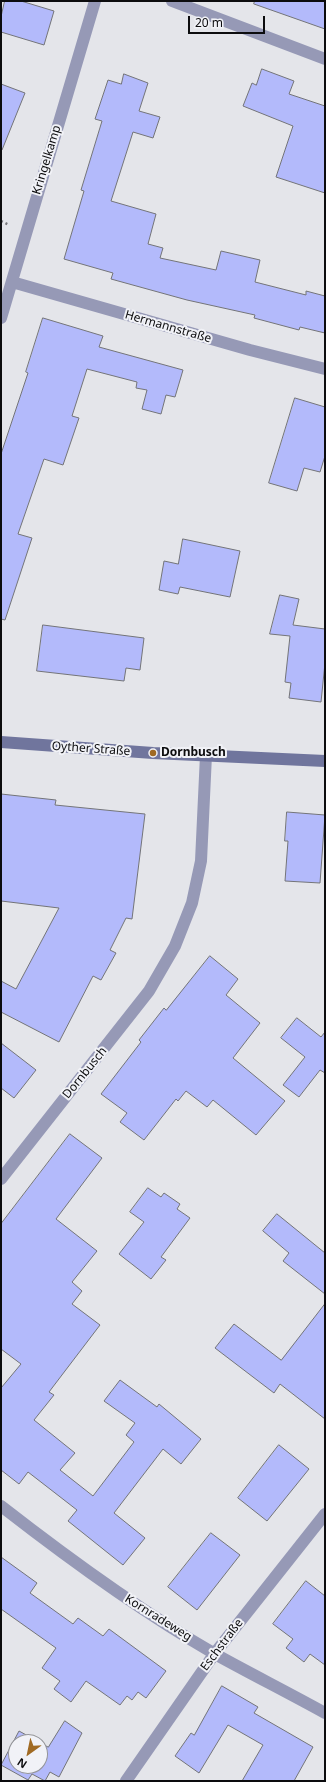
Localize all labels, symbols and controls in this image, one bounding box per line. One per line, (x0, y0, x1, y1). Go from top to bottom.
scale bar (190, 8, 267, 34)
text: 20 m (195, 14, 223, 31)
street label: Kringelkamp (30, 124, 64, 196)
street label: Hermannstraße (123, 308, 213, 346)
street label: Oyther Straße (51, 739, 131, 759)
place label: Dornbusch (161, 746, 226, 760)
marker: Dornbusch (148, 748, 158, 758)
street label: Dornbusch (60, 1044, 110, 1102)
street label: Kornradeweg (122, 1592, 194, 1644)
street label: Eschstraße (198, 1616, 246, 1674)
north arrow (8, 1734, 48, 1774)
text: N (14, 1755, 30, 1772)

